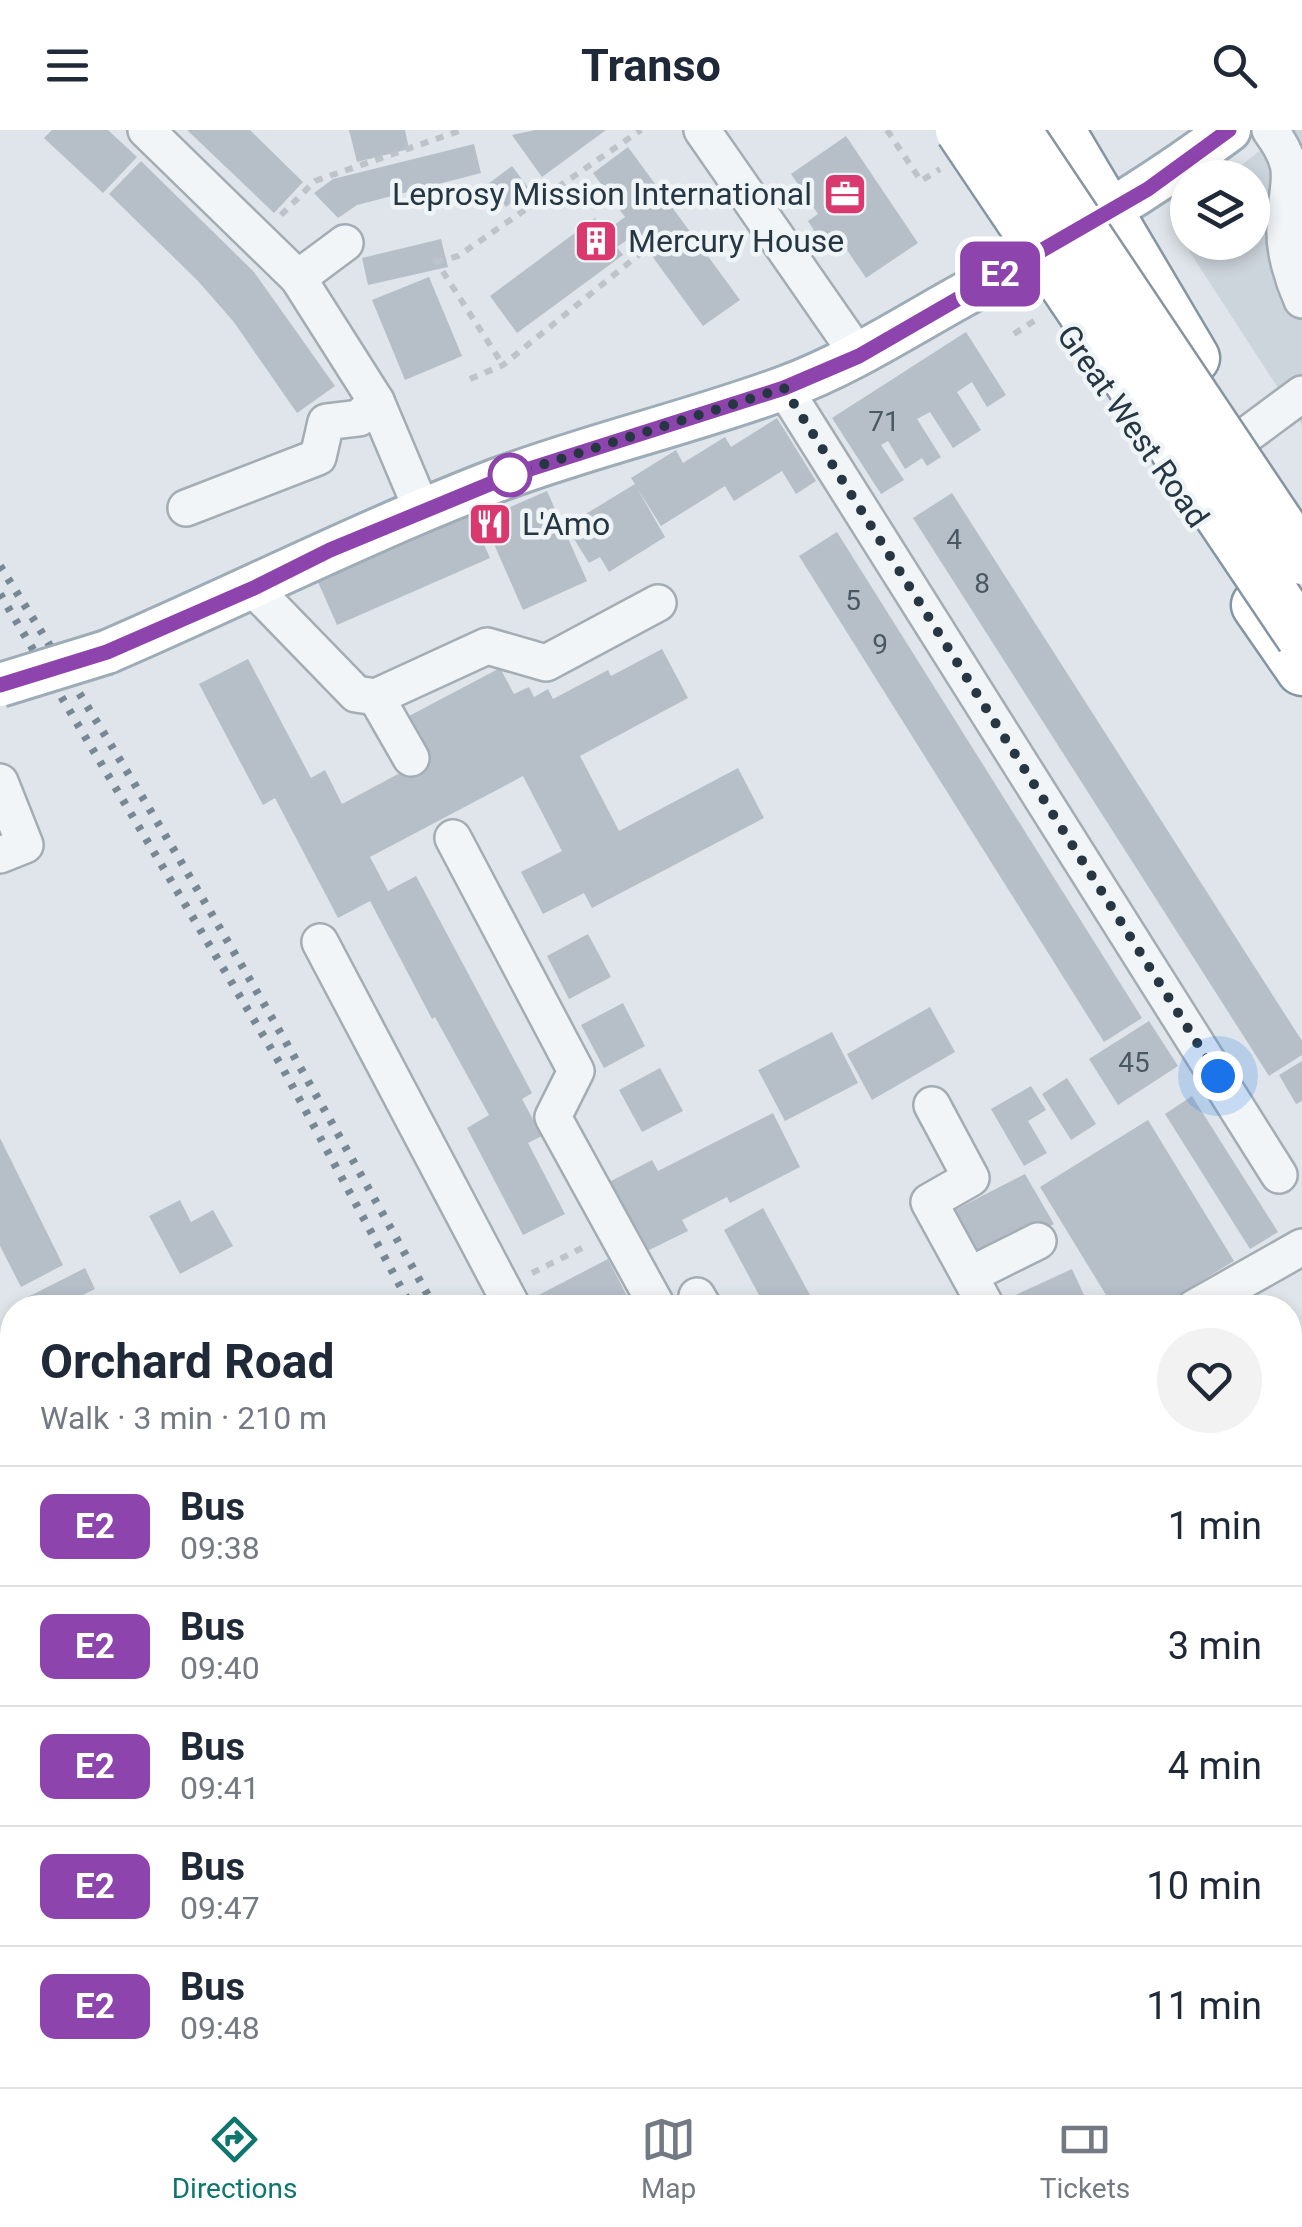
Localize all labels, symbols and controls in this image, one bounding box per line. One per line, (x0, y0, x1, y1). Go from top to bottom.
icon: menu (40, 38, 95, 93)
icon: search (1207, 38, 1262, 93)
text: Transo (581, 39, 721, 92)
map controls (1170, 160, 1270, 260)
button: layers (1170, 160, 1270, 260)
office icon: Leprosy Mission International (822, 171, 868, 217)
place label: Leprosy Mission International (392, 175, 812, 213)
building icon: Mercury House (573, 218, 619, 264)
place label: Mercury House (628, 222, 844, 260)
line badge: E2 (955, 242, 1045, 306)
text: E2 (980, 254, 1020, 295)
street label: Great West Road (1049, 317, 1217, 535)
house number: 71 (868, 405, 900, 438)
unlabelled marker (489, 454, 531, 496)
restaurant icon: L'Amo (467, 501, 513, 547)
place label: L'Amo (522, 505, 610, 543)
house number: 4 (946, 523, 962, 556)
house number: 8 (974, 567, 990, 600)
house number: 5 (845, 584, 861, 617)
house number: 9 (872, 628, 888, 661)
house number: 45 (1118, 1046, 1150, 1079)
your location (1193, 1051, 1243, 1101)
button: heart (1157, 1328, 1262, 1433)
text: Orchard Road (40, 1333, 334, 1390)
text: Walk · 3 min · 210 m (40, 1399, 327, 1437)
text: Bus (180, 1485, 245, 1529)
text: 1 min (1168, 1504, 1262, 1548)
text: E2 (75, 1506, 115, 1547)
text: 09:38 (180, 1529, 260, 1567)
text: Bus (180, 1605, 245, 1649)
text: 3 min (1168, 1624, 1262, 1668)
text: E2 (75, 1626, 115, 1667)
text: 09:40 (180, 1649, 260, 1687)
text: Bus (180, 1725, 245, 1769)
text: 4 min (1168, 1744, 1262, 1788)
text: E2 (75, 1746, 115, 1787)
text: 09:41 (180, 1769, 260, 1807)
text: Bus (180, 1845, 245, 1889)
text: 10 min (1146, 1864, 1262, 1908)
text: E2 (75, 1866, 115, 1907)
text: 09:47 (180, 1889, 260, 1927)
text: Bus (180, 1965, 245, 2009)
text: 11 min (1146, 1984, 1262, 2028)
text: E2 (75, 1986, 115, 2027)
text: 09:48 (180, 2009, 260, 2047)
tab: Directions (172, 2112, 297, 2205)
tab: Map (641, 2112, 696, 2205)
tab: Tickets (1040, 2112, 1130, 2205)

